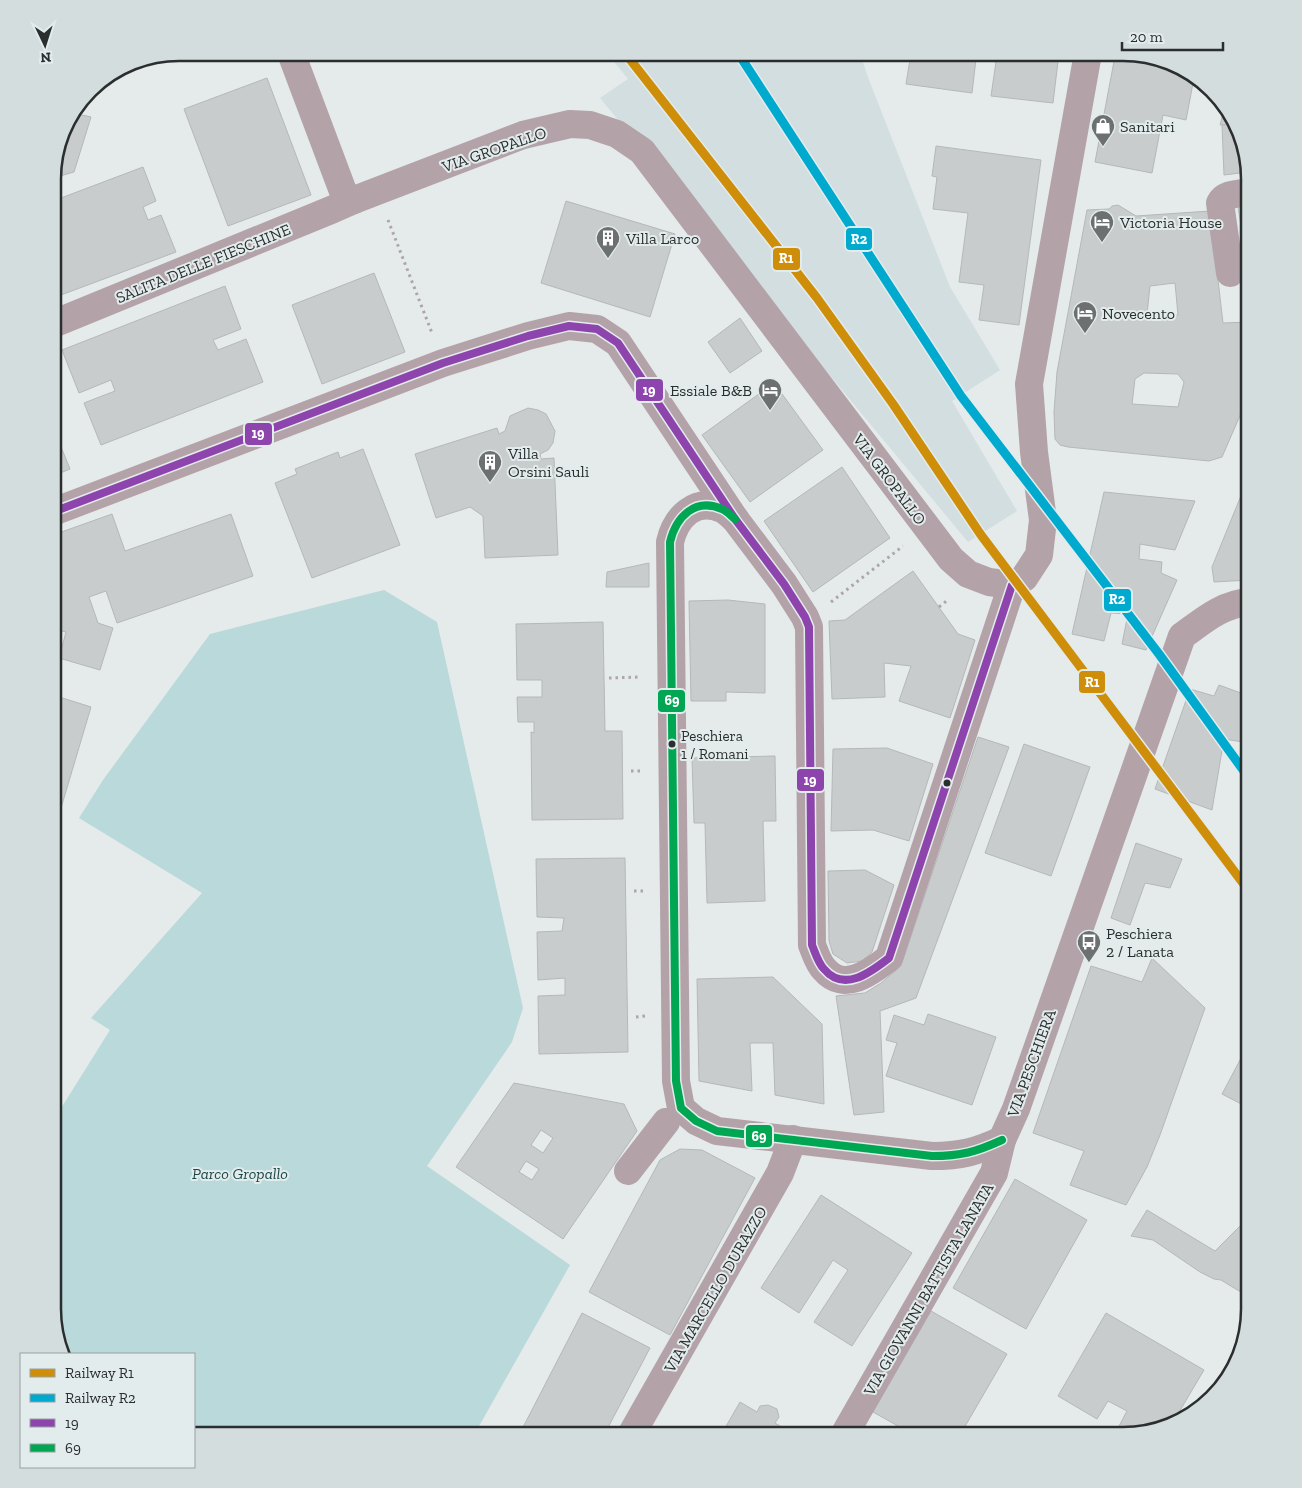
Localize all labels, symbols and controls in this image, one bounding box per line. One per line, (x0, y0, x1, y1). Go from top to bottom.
north arrow (20, 20, 70, 70)
scale bar (1122, 20, 1223, 52)
text: 20 m (1130, 28, 1163, 46)
text: N (40, 49, 52, 66)
shop icon: Sanitari (1090, 113, 1116, 147)
place label: Sanitari (1120, 117, 1175, 136)
street label: VIA GROPALLO (439, 123, 549, 177)
hotel icon: Victoria House (1089, 209, 1115, 243)
place label: Victoria House (1119, 213, 1222, 232)
street label: SALITA DELLE FIESCHINE (113, 220, 293, 307)
building icon: Villa Larco (595, 225, 621, 259)
line badge: R2 (845, 227, 873, 251)
place label: Villa Larco (625, 229, 699, 248)
text: R2 (851, 231, 868, 248)
line badge: R1 (772, 247, 801, 271)
text: R1 (779, 250, 794, 267)
hotel icon: Novecento (1072, 300, 1098, 334)
place label: Novecento (1102, 304, 1175, 323)
hotel icon: Essiale B&B (757, 377, 783, 411)
line badge: 19 (635, 378, 664, 402)
place label: Essiale B&B (670, 381, 752, 400)
text: 19 (642, 382, 656, 399)
line badge: 19 (244, 422, 273, 446)
text: 19 (251, 425, 265, 442)
street label: VIA GROPALLO (849, 429, 930, 529)
place label: Villa Orsini Sauli (507, 444, 590, 481)
building icon: Villa Orsini Sauli (477, 449, 503, 483)
line badge: R2 (1103, 588, 1132, 612)
text: R2 (1109, 591, 1126, 608)
line badge: R1 (1078, 670, 1106, 694)
text: R1 (1085, 674, 1100, 691)
line badge: 69 (657, 689, 686, 713)
text: 69 (665, 692, 680, 709)
place label: Peschiera 1 / Romani (681, 727, 748, 763)
marker: Peschiera 1 / Romani (667, 739, 677, 749)
line badge: 19 (796, 768, 825, 792)
text: 19 (803, 772, 817, 789)
unlabelled marker (942, 778, 952, 788)
place label: Peschiera 2 / Lanata (1106, 924, 1174, 961)
bus stop icon: Peschiera 2 / Lanata (1076, 929, 1102, 963)
street label: VIA PESCHIERA (1003, 1006, 1060, 1121)
line badge: 69 (745, 1124, 773, 1148)
text: 69 (752, 1128, 767, 1145)
park label: Parco Gropallo (192, 1164, 288, 1183)
street label: VIA GIOVANNI BATTISTA LANATA (859, 1179, 998, 1400)
street label: VIA MARCELLO DURAZZO (660, 1203, 771, 1377)
legend (20, 1353, 195, 1468)
text: Railway R1 (65, 1364, 134, 1382)
text: Railway R2 (65, 1389, 136, 1407)
text: 19 (65, 1414, 79, 1432)
text: 69 (65, 1439, 81, 1457)

